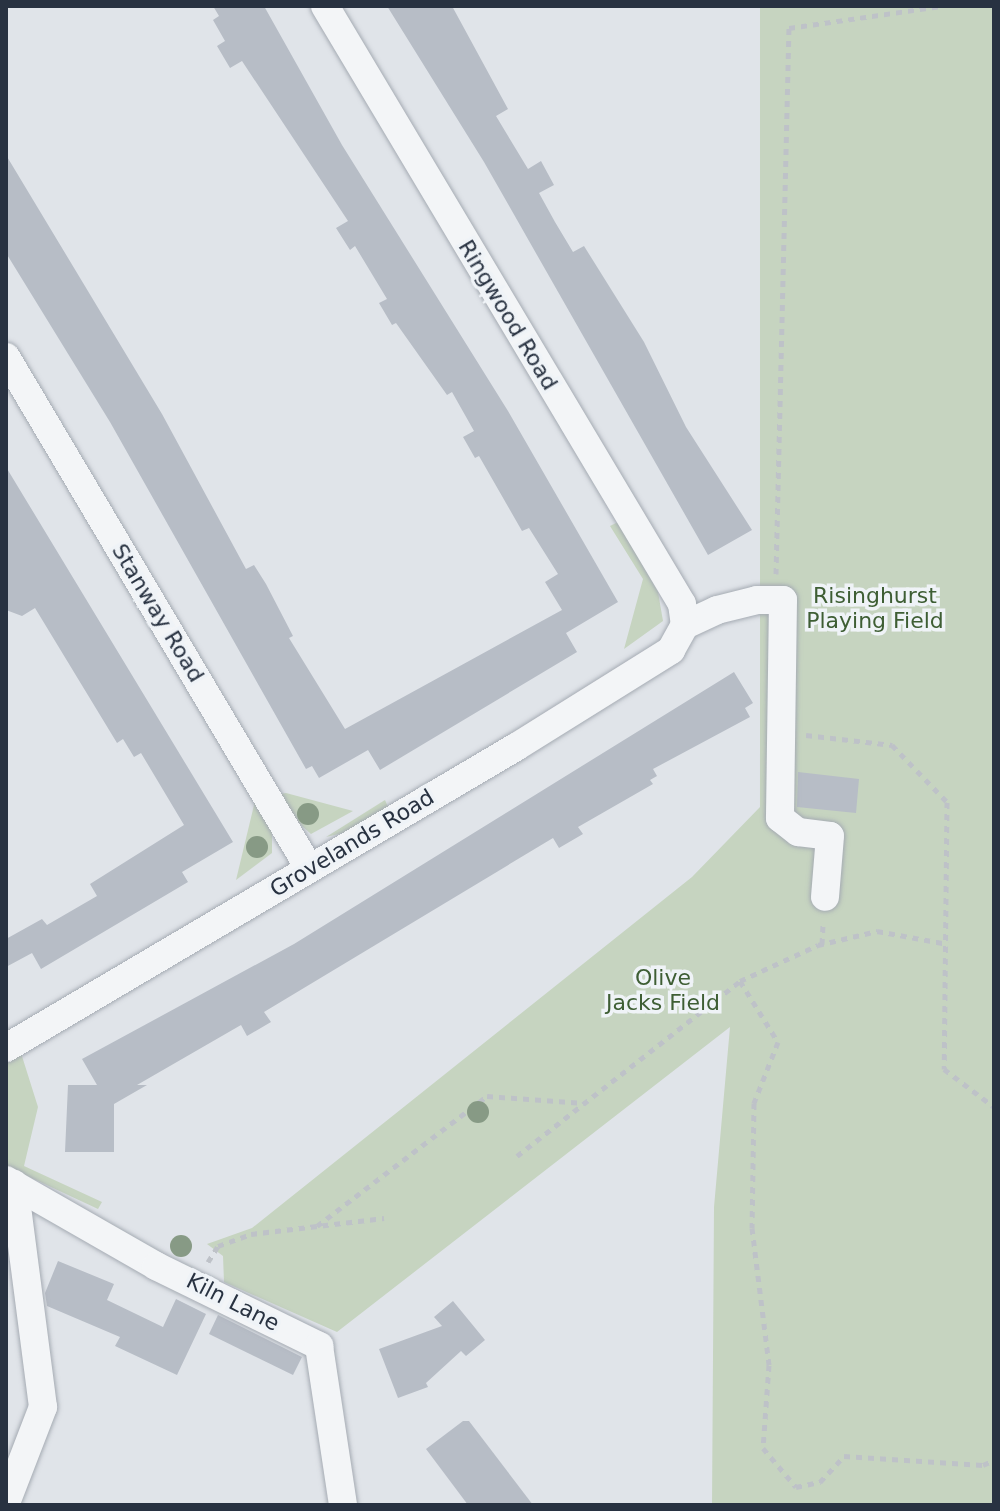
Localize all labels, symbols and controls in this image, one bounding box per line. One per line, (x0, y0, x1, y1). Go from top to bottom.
street label: Ringwood Road (453, 235, 563, 395)
street label: Stanway Road (106, 539, 210, 687)
park label: Risinghurst Playing Field (806, 582, 944, 634)
street label: Grovelands Road (265, 784, 439, 902)
park label: Olive Jacks Field (606, 964, 720, 1016)
street label: Kiln Lane (182, 1267, 284, 1337)

